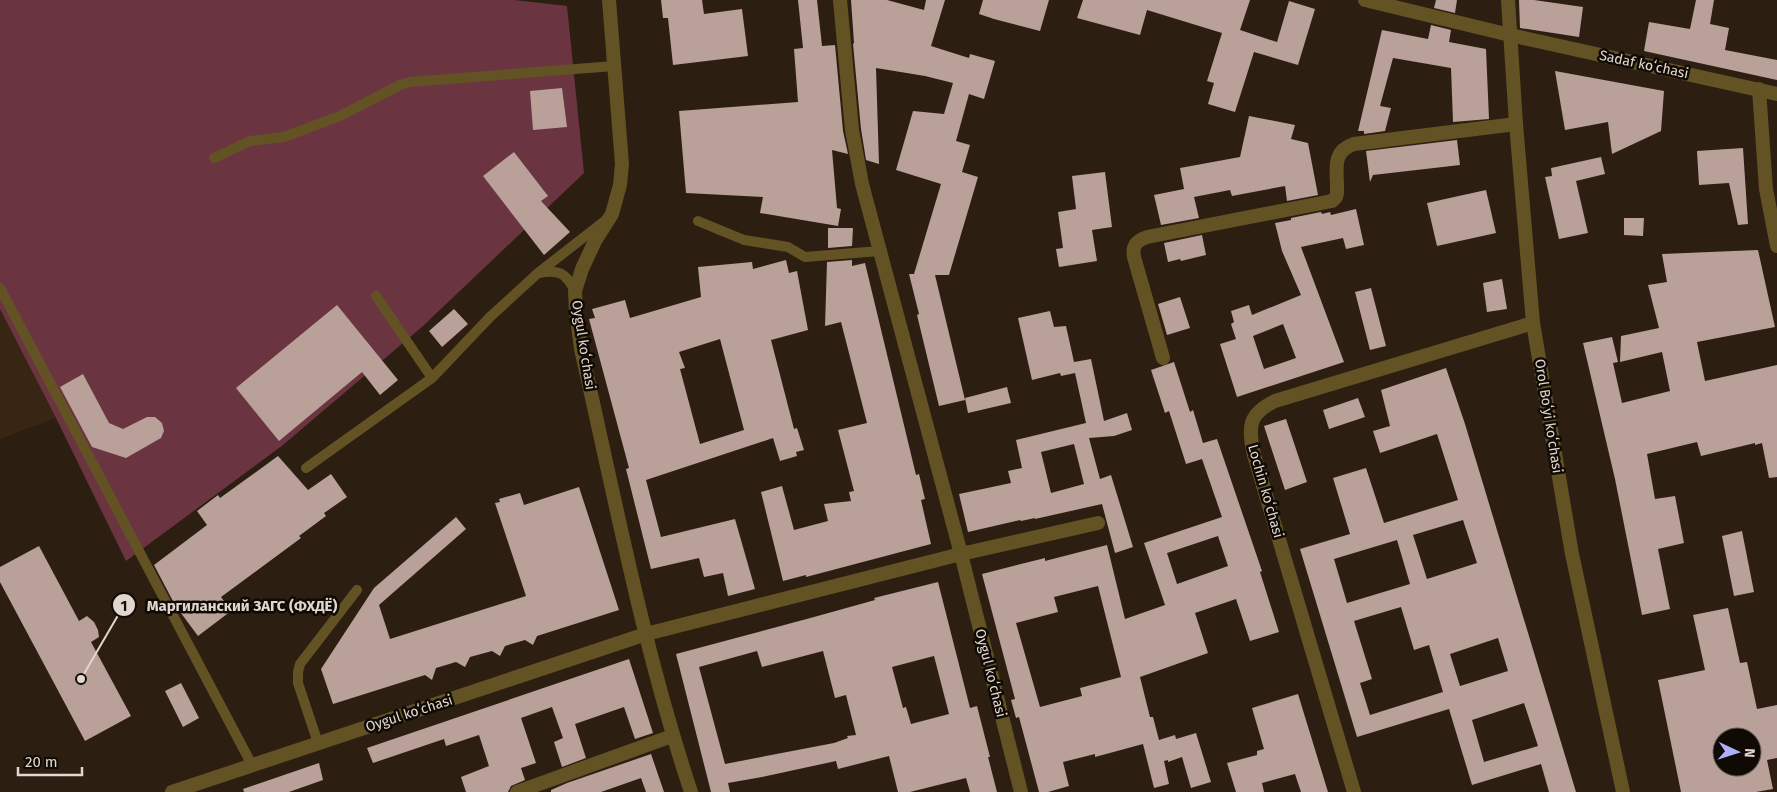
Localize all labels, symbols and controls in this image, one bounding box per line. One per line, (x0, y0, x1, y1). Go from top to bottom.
street label: Sadaf koʻchasi (1598, 47, 1690, 82)
street label: Oygul koʻchasi (568, 299, 599, 391)
street label: Orol Boʻyi koʻchasi (1531, 358, 1566, 475)
street label: Lochin koʻchasi (1244, 442, 1287, 540)
callout: Маргиланский ЗАГС (ФХДЁ) (111, 590, 347, 620)
text: 1 (121, 597, 127, 615)
text: Маргиланский ЗАГС (ФХДЁ) (147, 597, 337, 615)
street label: Oygul koʻchasi (971, 627, 1010, 719)
street label: Oygul koʻchasi (363, 691, 455, 736)
north arrow (1712, 727, 1762, 777)
scale bar (18, 744, 81, 776)
text: N (1741, 748, 1758, 758)
text: 20 m (25, 753, 58, 771)

